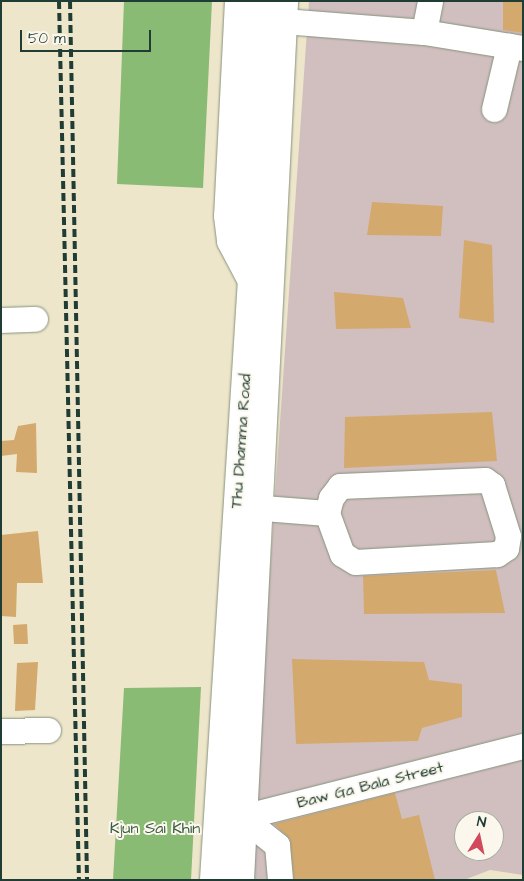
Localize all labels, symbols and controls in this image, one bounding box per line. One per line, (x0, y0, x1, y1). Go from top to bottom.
scale bar (22, 20, 154, 52)
text: 50 m (28, 28, 66, 49)
street label: Thu Dhamma Road (227, 373, 255, 509)
street label: Baw Ga Bala Street (295, 757, 445, 813)
north arrow (454, 811, 504, 861)
text: N (475, 812, 487, 833)
park label: Kjun Sai Khin (110, 818, 200, 838)

